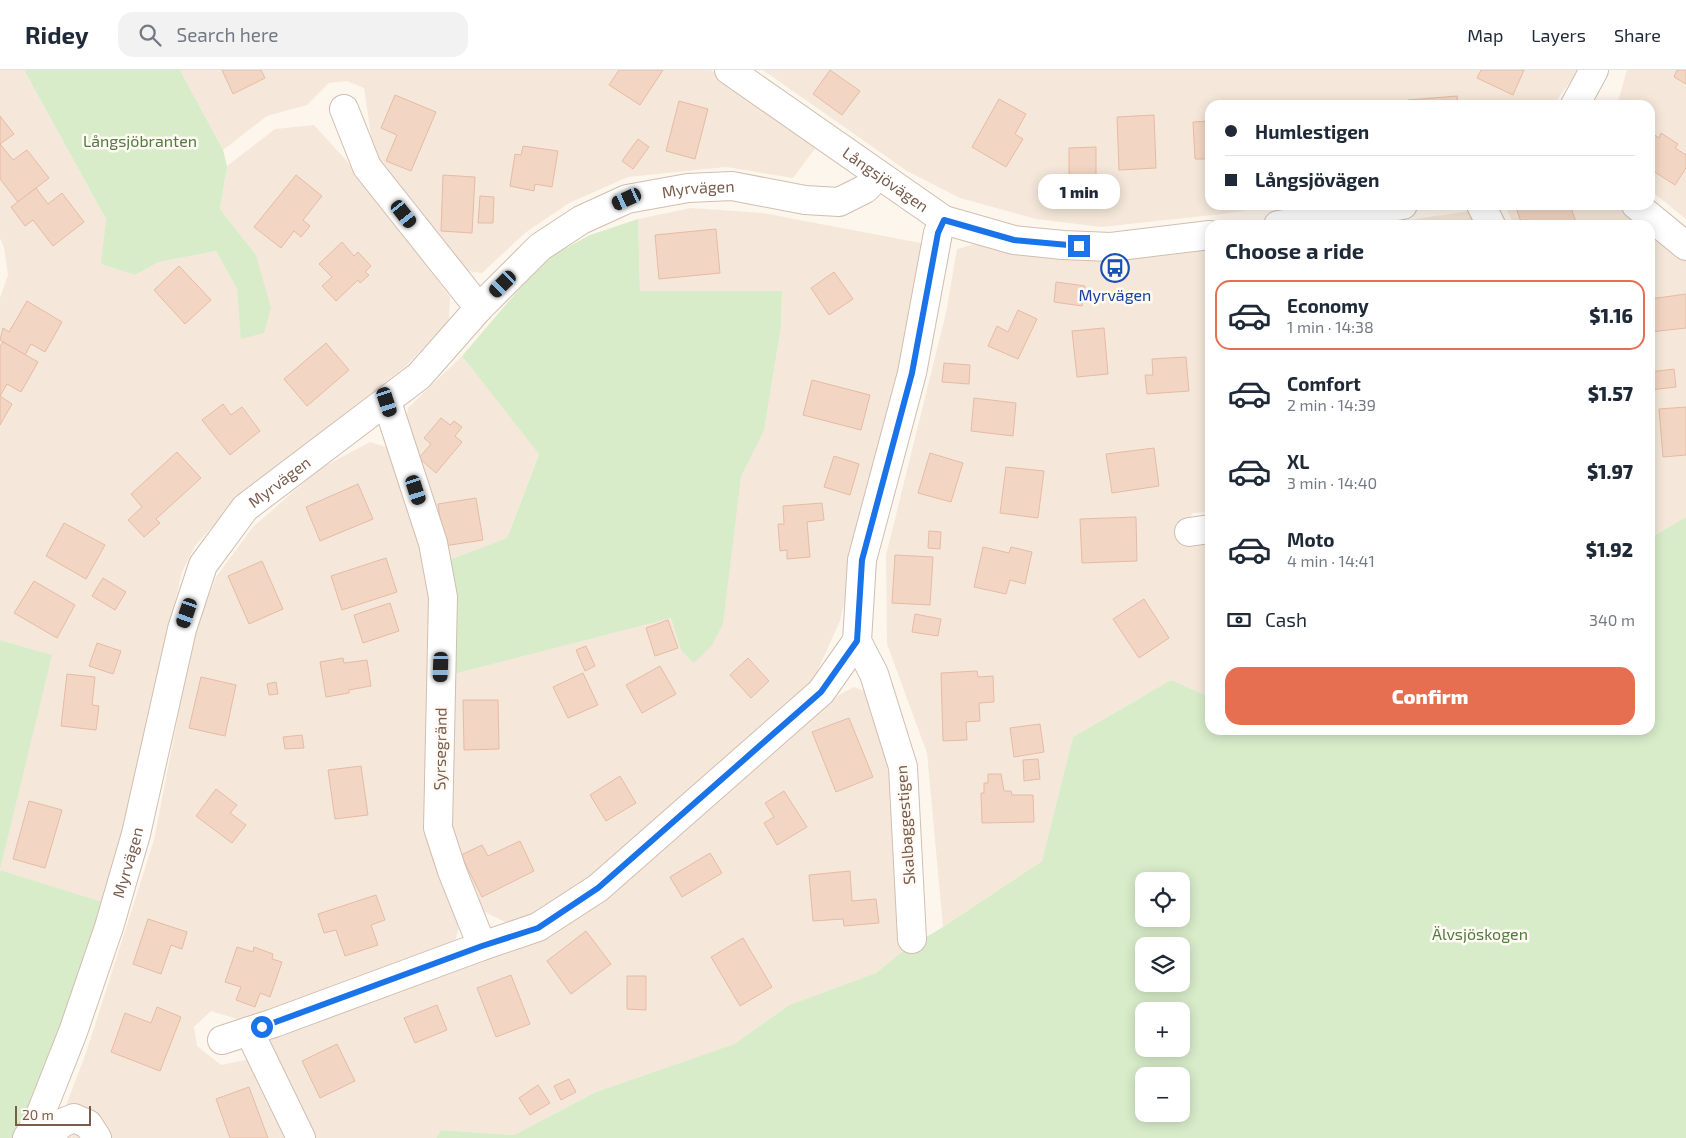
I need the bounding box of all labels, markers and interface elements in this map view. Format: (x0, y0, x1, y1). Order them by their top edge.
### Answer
search box (118, 12, 468, 57)
text: Ridey (25, 20, 88, 49)
icon: search (136, 21, 164, 49)
text: Search here (176, 23, 279, 46)
text: Map (1467, 24, 1503, 46)
text: Layers (1531, 24, 1586, 46)
text: Share (1614, 24, 1661, 46)
text: Humlestigen (1255, 120, 1369, 143)
park label: Långsjöbranten (83, 131, 197, 151)
street label: Långsjövägen (839, 142, 933, 215)
text: Långsjövägen (1255, 168, 1379, 191)
callout: 1 min (1038, 174, 1120, 208)
street label: Myrvägen (660, 176, 735, 202)
text: 1 min (1059, 182, 1099, 201)
car (610, 186, 643, 212)
car (388, 198, 419, 230)
route end (1068, 235, 1090, 257)
text: Choose a ride (1225, 237, 1364, 263)
bus stop icon: Myrvägen (1100, 253, 1130, 283)
car (487, 268, 518, 300)
place label: Myrvägen (1079, 285, 1151, 304)
icon: car (1227, 293, 1272, 338)
text: Economy (1287, 294, 1369, 317)
text: $1.16 (1589, 304, 1633, 327)
text: 1 min · 14:38 (1287, 317, 1374, 336)
icon: car (1227, 371, 1272, 416)
text: Comfort (1287, 372, 1361, 395)
text: $1.57 (1588, 382, 1633, 405)
car (375, 385, 398, 419)
text: 2 min · 14:39 (1287, 395, 1376, 414)
icon: car (1227, 449, 1272, 494)
text: XL (1287, 450, 1309, 473)
street label: Myrvägen (244, 452, 314, 511)
text: $1.97 (1587, 460, 1633, 483)
car (404, 473, 427, 507)
text: 3 min · 14:40 (1287, 473, 1377, 492)
icon: car (1227, 527, 1272, 572)
text: Moto (1287, 528, 1335, 551)
text: $1.92 (1586, 538, 1633, 561)
text: 4 min · 14:41 (1287, 551, 1375, 570)
car (175, 596, 198, 630)
icon: cash (1225, 606, 1253, 634)
text: Cash (1265, 608, 1307, 631)
text: 340 m (1589, 610, 1635, 629)
car (432, 652, 449, 682)
button: Confirm (1225, 667, 1635, 725)
street label: Syrsegränd (429, 707, 450, 791)
street label: Skalbaggestigen (891, 765, 918, 885)
street label: Myrvägen (108, 825, 146, 900)
map controls (1135, 872, 1190, 1122)
button: locate (1135, 872, 1190, 927)
park label: Älvsjöskogen (1432, 924, 1528, 944)
button: layers (1135, 937, 1190, 992)
button: + (1135, 1002, 1190, 1057)
route start (251, 1016, 273, 1038)
button: − (1135, 1067, 1190, 1122)
scale bar (15, 1103, 91, 1126)
text: 20 m (22, 1106, 54, 1123)

